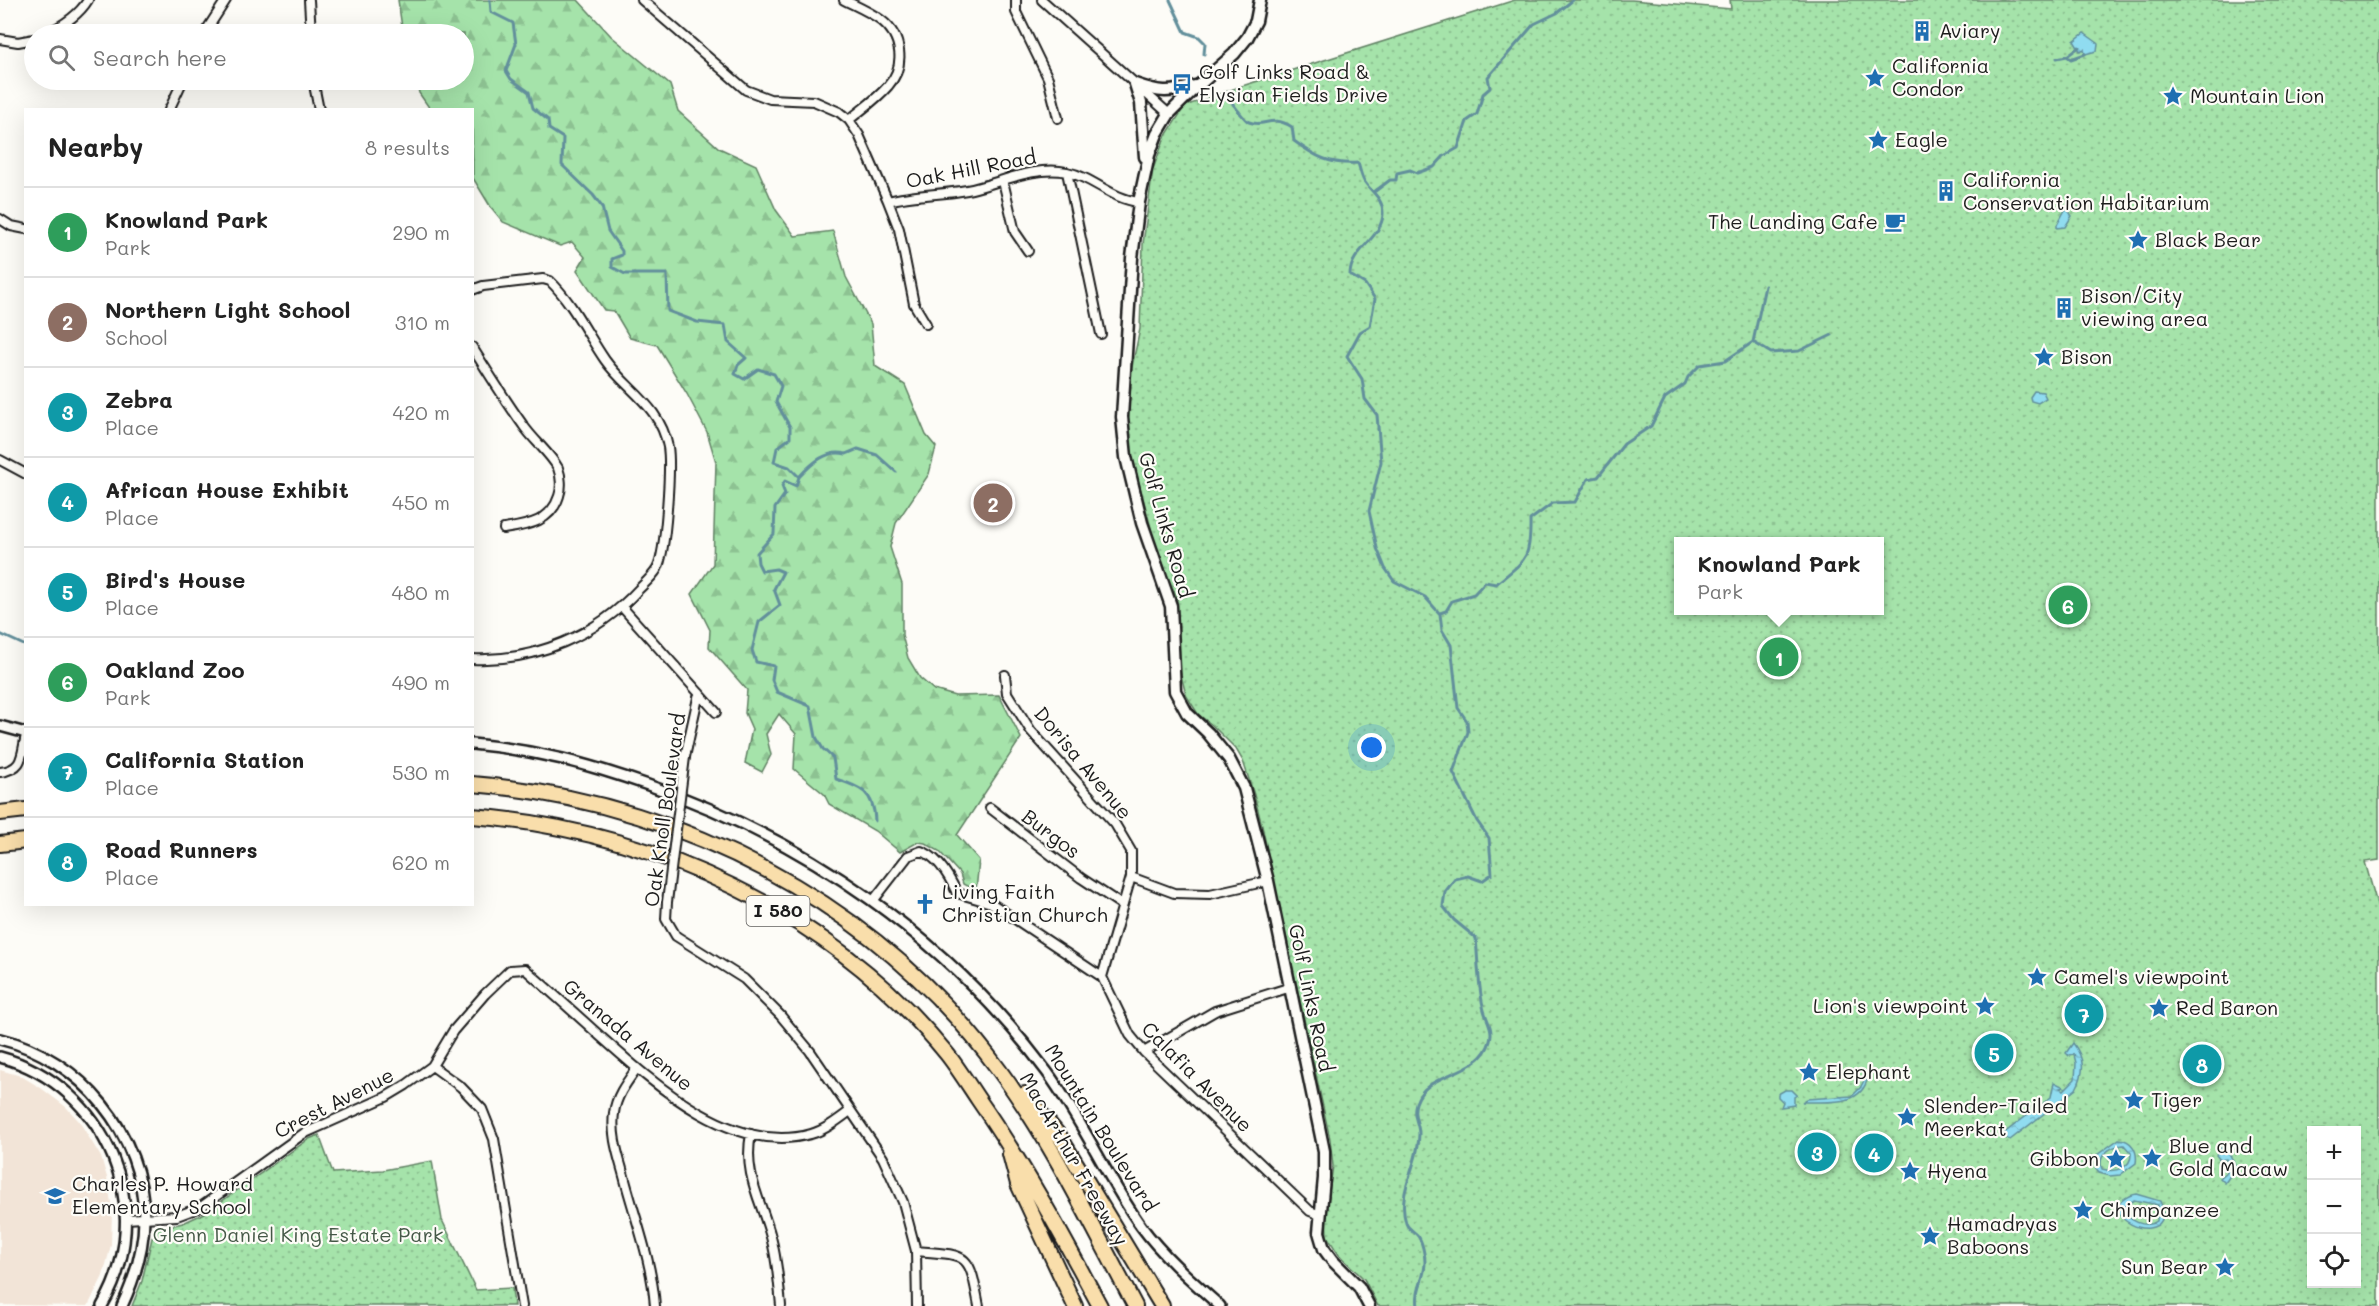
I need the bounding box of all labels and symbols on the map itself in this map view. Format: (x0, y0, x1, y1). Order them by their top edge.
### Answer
place label: Aviary (1939, 17, 2000, 43)
building icon: Aviary (1910, 19, 1934, 43)
place label: California Condor (1892, 52, 1989, 101)
place label: Golf Links Road & Elysian Fields Drive (1199, 58, 1388, 107)
place icon: California Condor (1863, 66, 1887, 90)
bus stop icon: Golf Links Road & Elysian Fields Drive (1170, 72, 1194, 96)
place label: Mountain Lion (2190, 82, 2324, 108)
place icon: Mountain Lion (2161, 84, 2185, 108)
place label: Eagle (1895, 126, 1948, 152)
place icon: Eagle (1866, 128, 1890, 152)
street label: Oak Hill Road (904, 143, 1038, 193)
place label: California Conservation Habitarium (1963, 166, 2210, 215)
building icon: California Conservation Habitarium (1934, 179, 1958, 203)
place label: The Landing Cafe (1708, 208, 1878, 234)
cafe icon: The Landing Cafe (1883, 210, 1907, 234)
place label: Black Bear (2155, 226, 2261, 252)
place icon: Black Bear (2126, 228, 2150, 252)
place label: Bison/City viewing area (2081, 282, 2208, 331)
building icon: Bison/City viewing area (2052, 296, 2076, 320)
place label: Bison (2061, 343, 2112, 369)
place icon: Bison (2032, 345, 2056, 369)
street label: Golf Links Road (1134, 449, 1200, 600)
pin: 2 (974, 480, 1012, 526)
pin: 6 (2048, 582, 2088, 628)
pin: 1 (1760, 634, 1798, 680)
street label: Dorisa Avenue (1029, 701, 1139, 824)
street label: Oak Knoll Boulevard (638, 711, 690, 908)
your location (1357, 733, 1386, 762)
street label: Burgos (1017, 803, 1086, 864)
place label: Living Faith Christian Church (942, 878, 1108, 927)
church icon: Living Faith Christian Church (913, 892, 937, 916)
road number: I 580 (746, 896, 810, 926)
street label: Golf Links Road (1284, 922, 1340, 1074)
place label: Camel's viewpoint (2054, 963, 2229, 989)
place icon: Camel's viewpoint (2025, 965, 2049, 989)
street label: Granada Avenue (558, 972, 699, 1096)
place label: Lion's viewpoint (1813, 992, 1968, 1018)
pin: 7 (2064, 992, 2104, 1036)
place icon: Lion's viewpoint (1973, 994, 1997, 1018)
place label: Red Baron (2176, 994, 2278, 1020)
place icon: Red Baron (2147, 996, 2171, 1020)
street label: Calafia Avenue (1137, 1015, 1259, 1137)
pin: 5 (1974, 1030, 2014, 1076)
street label: Mountain Boulevard (1040, 1039, 1164, 1216)
pin: 8 (2182, 1042, 2222, 1086)
place label: Elephant (1826, 1058, 1911, 1084)
place icon: Elephant (1797, 1060, 1821, 1084)
street label: Crest Avenue (269, 1061, 398, 1143)
street label: MacArthur Freeway (1015, 1067, 1135, 1250)
place label: Tiger (2151, 1086, 2202, 1112)
place icon: Tiger (2122, 1088, 2146, 1112)
place label: Slender-Tailed Meerkat (1924, 1092, 2067, 1141)
place icon: Slender-Tailed Meerkat (1895, 1105, 1919, 1129)
pin: 3 (1798, 1130, 1836, 1174)
pin: 4 (1854, 1130, 1894, 1176)
place label: Blue and Gold Macaw (2169, 1132, 2288, 1181)
place label: Gibbon (2030, 1145, 2099, 1171)
place icon: Blue and Gold Macaw (2140, 1146, 2164, 1170)
place icon: Gibbon (2104, 1147, 2128, 1171)
place label: Hyena (1927, 1157, 1988, 1183)
place icon: Hyena (1898, 1159, 1922, 1183)
place label: Charles P. Howard Elementary School (72, 1170, 253, 1219)
school or university icon: Charles P. Howard Elementary School (43, 1184, 67, 1208)
place label: Chimpanzee (2100, 1196, 2219, 1222)
place icon: Chimpanzee (2071, 1198, 2095, 1222)
place label: Hamadryas Baboons (1947, 1210, 2057, 1259)
park label: Glenn Daniel King Estate Park (153, 1221, 443, 1247)
place icon: Hamadryas Baboons (1918, 1224, 1942, 1248)
place label: Sun Bear (2121, 1253, 2208, 1279)
place icon: Sun Bear (2213, 1255, 2237, 1279)

